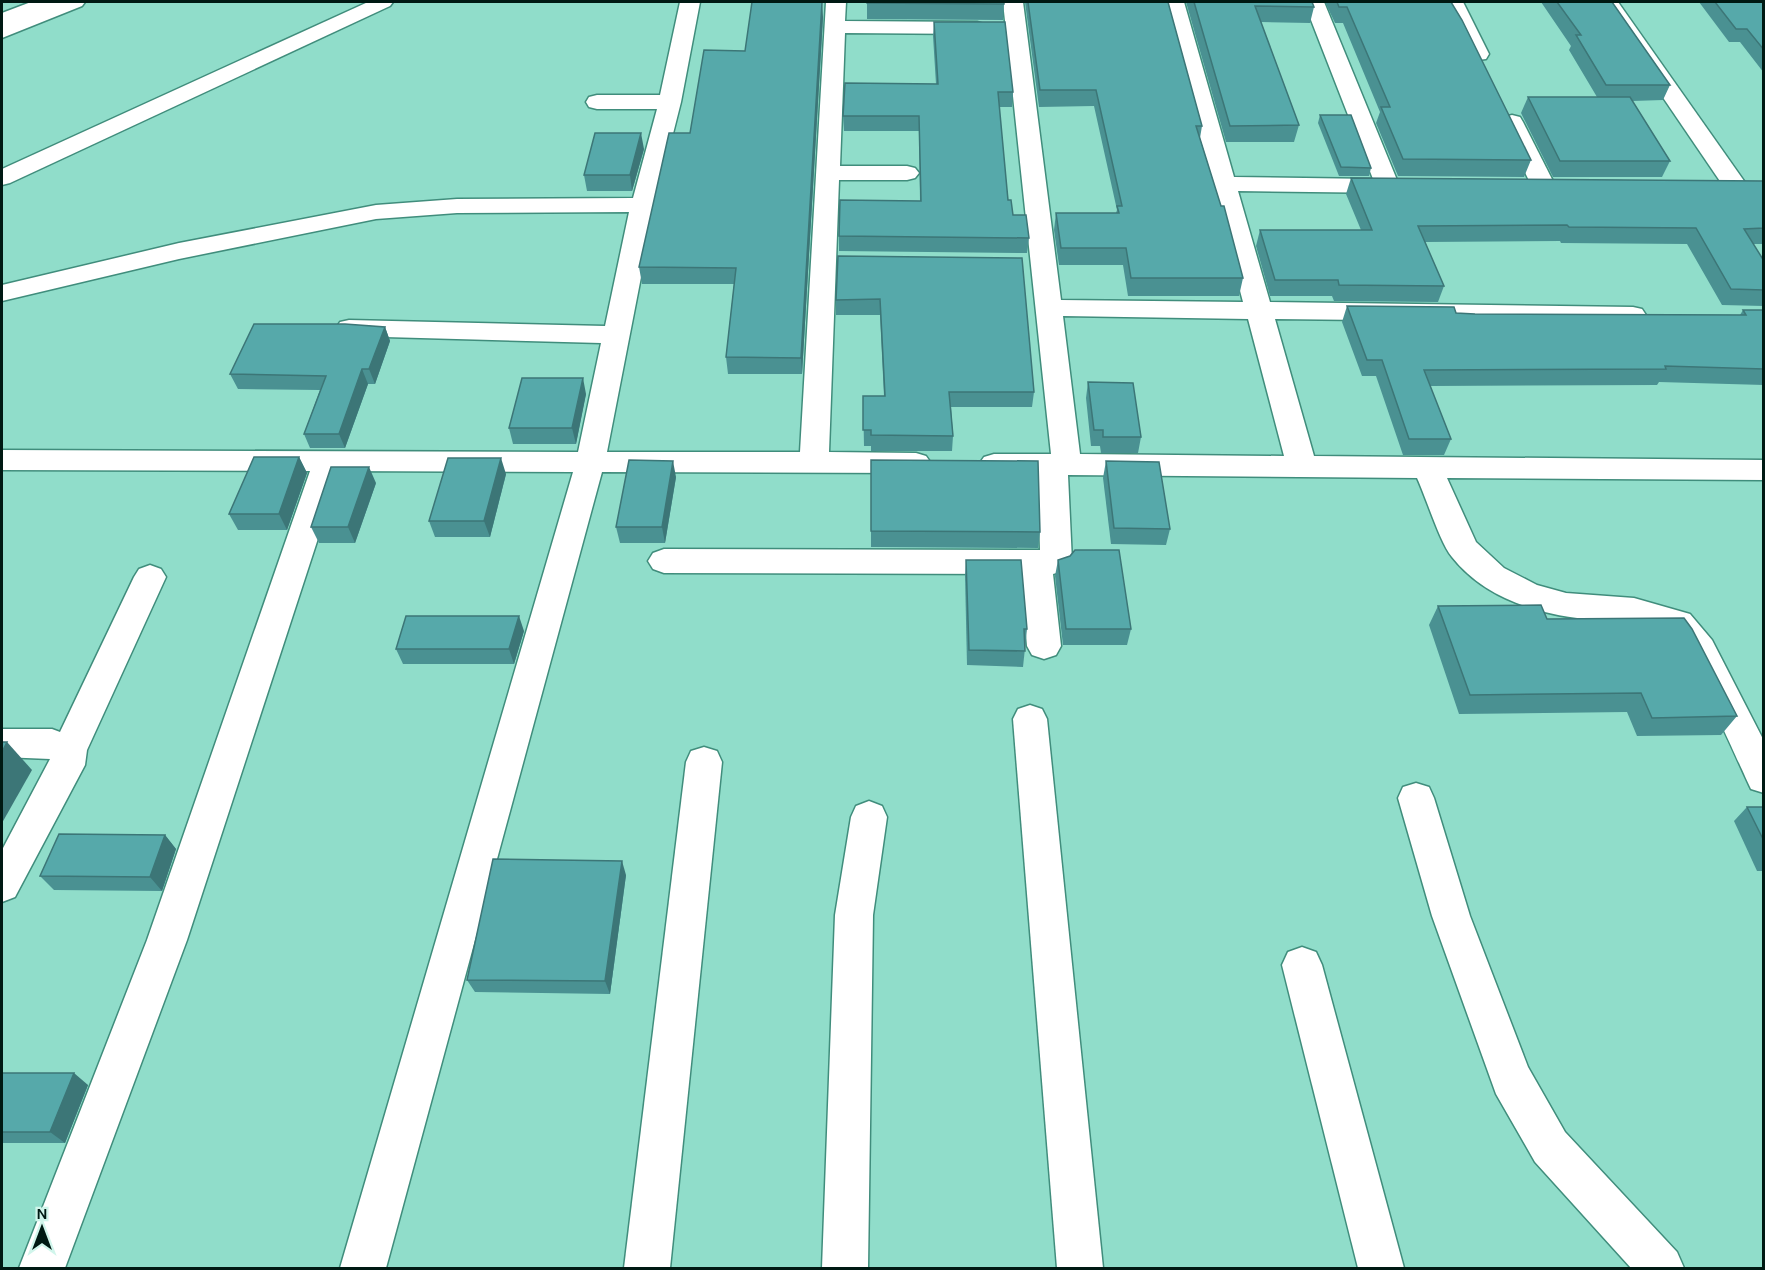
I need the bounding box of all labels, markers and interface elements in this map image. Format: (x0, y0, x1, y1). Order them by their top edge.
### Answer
north arrow (12, 1198, 72, 1258)
text: N (36, 1204, 48, 1223)

